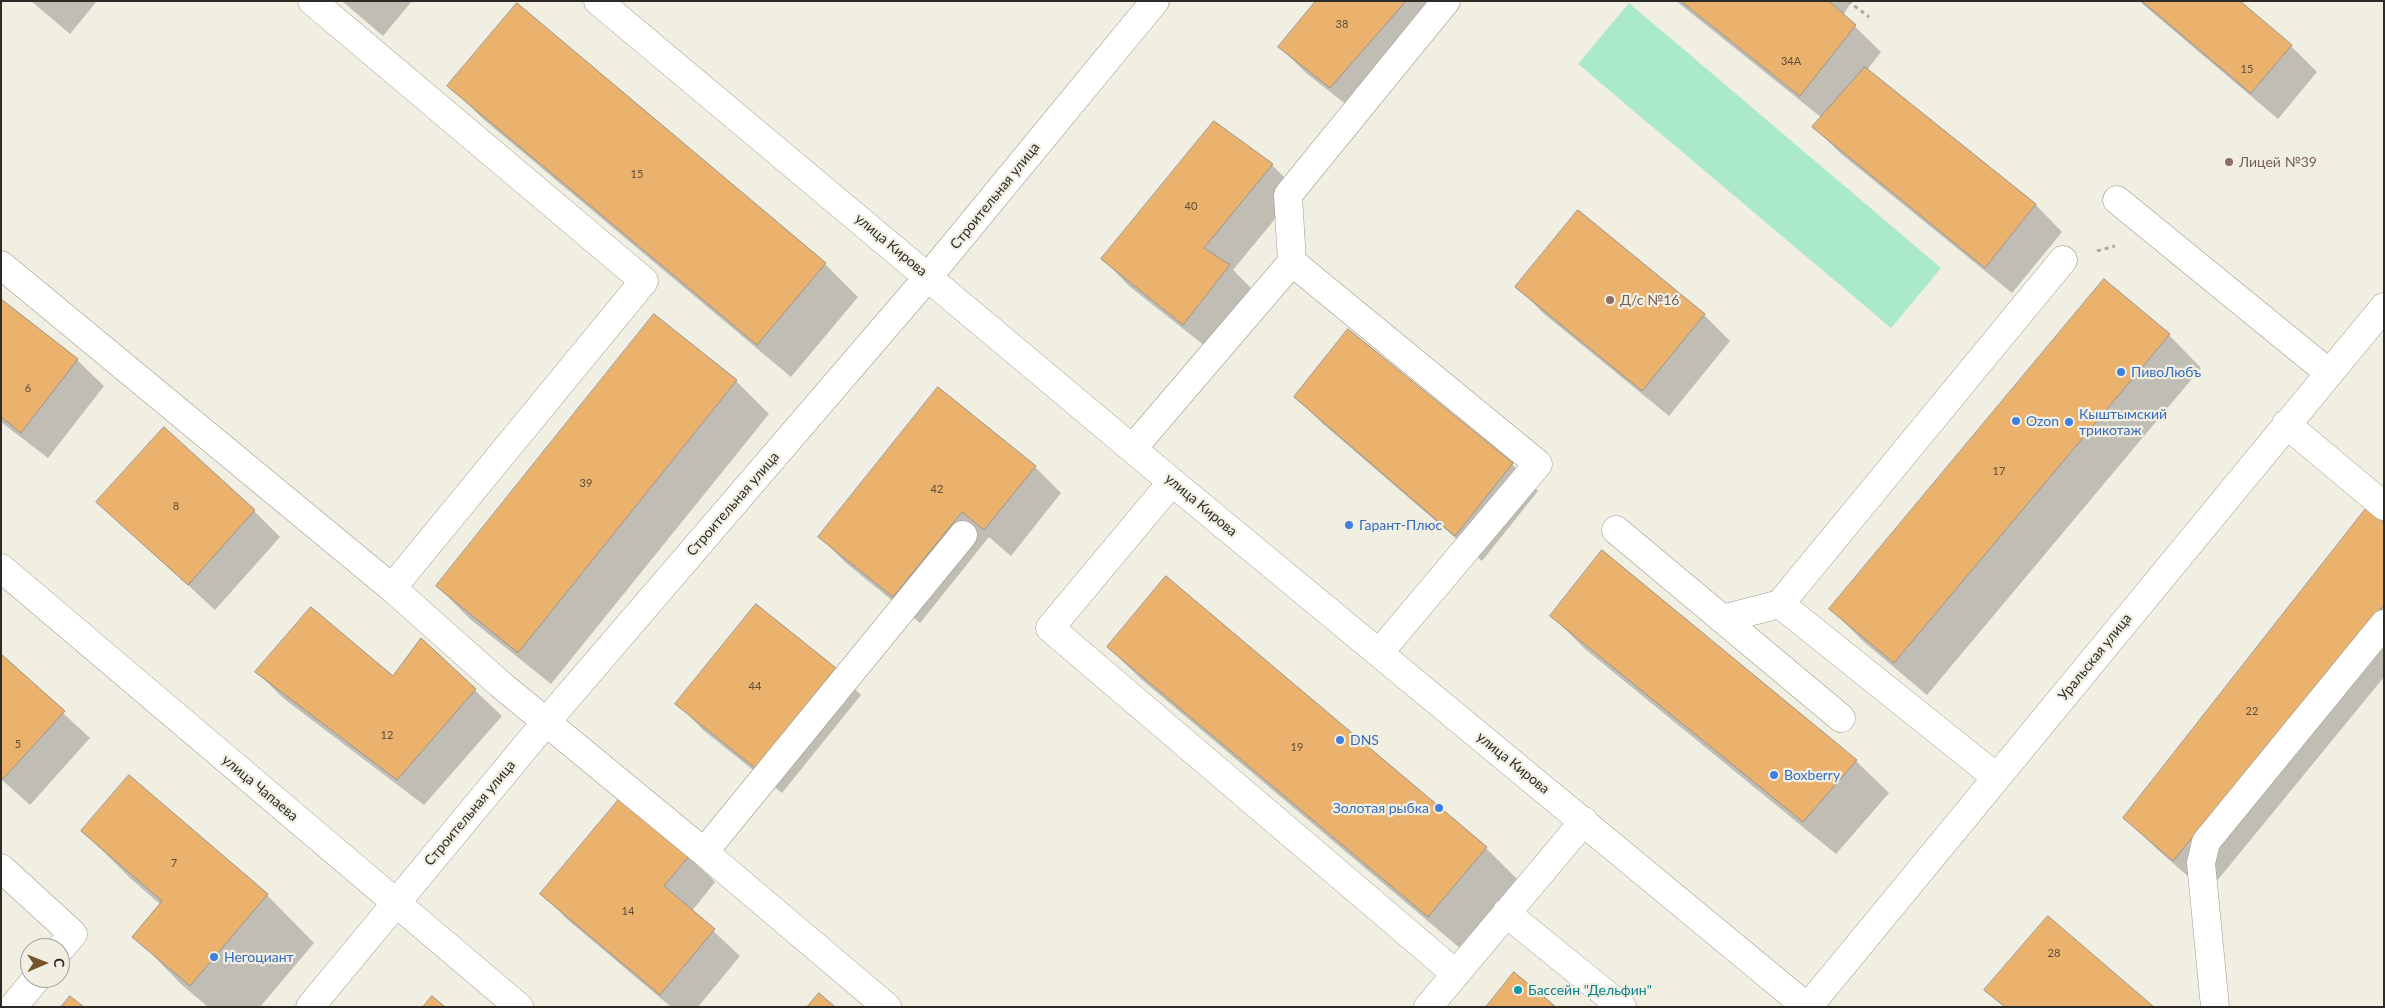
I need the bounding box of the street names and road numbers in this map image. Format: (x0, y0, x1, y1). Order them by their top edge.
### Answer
street label: Строительная улица (947, 139, 1043, 253)
street label: улица Кирова (852, 210, 930, 280)
street label: Строительная улица (683, 448, 783, 560)
street label: улица Кирова (1162, 470, 1240, 540)
street label: Уральская улица (2055, 610, 2135, 704)
street label: улица Кирова (1473, 729, 1553, 797)
street label: улица Чапаева (219, 751, 301, 825)
street label: Строительная улица (421, 757, 519, 869)

